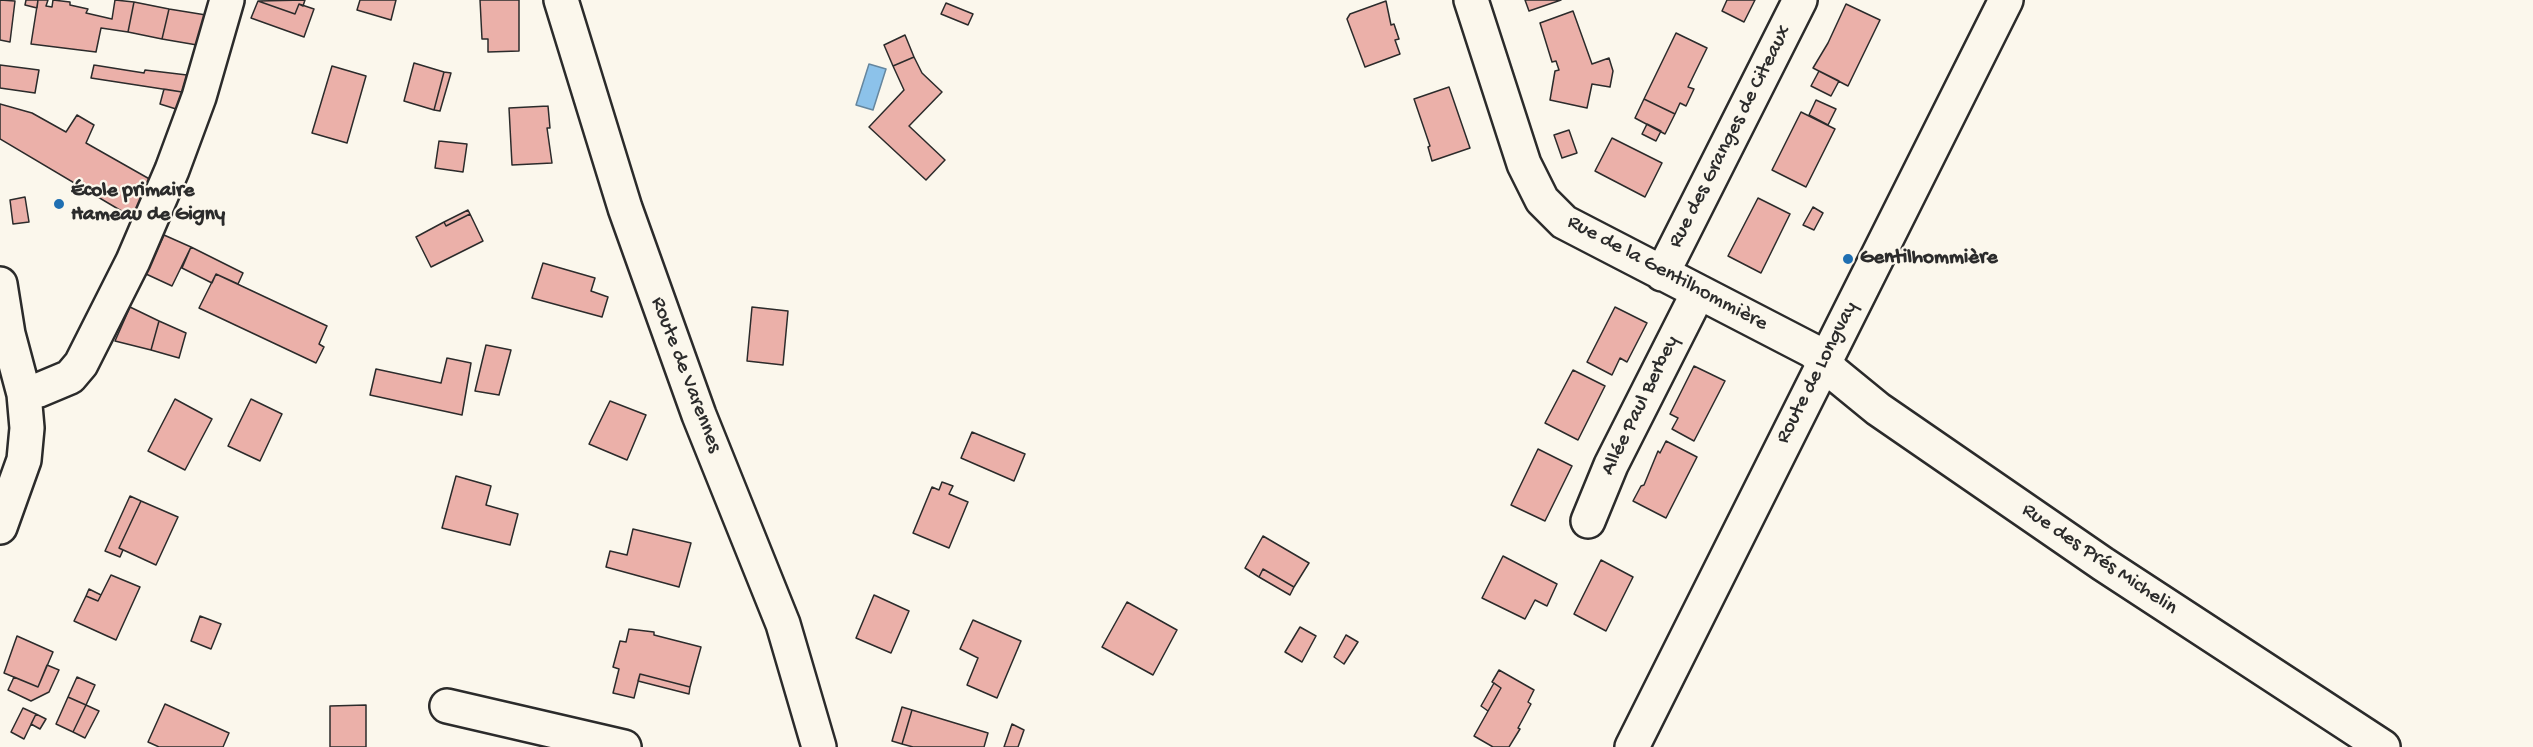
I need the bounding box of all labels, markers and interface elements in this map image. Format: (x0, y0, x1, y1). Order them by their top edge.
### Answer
street label: Rue des Granges de Citeaux (1664, 22, 1798, 252)
place label: École primaire Hameau de Gigny (71, 179, 225, 229)
marker: École primaire Hameau de Gigny (52, 197, 66, 211)
street label: Rue de la Gentilhommière (1562, 210, 1772, 338)
place label: Gentilhommière (1860, 246, 1997, 272)
marker: Gentilhommière (1841, 252, 1855, 266)
street label: Route de Varennes (644, 294, 726, 456)
street label: Route de Longvay (1771, 298, 1865, 448)
street label: Allée Paul Berbey (1596, 332, 1686, 480)
street label: Rue des Prés Michelin (2016, 498, 2182, 622)

